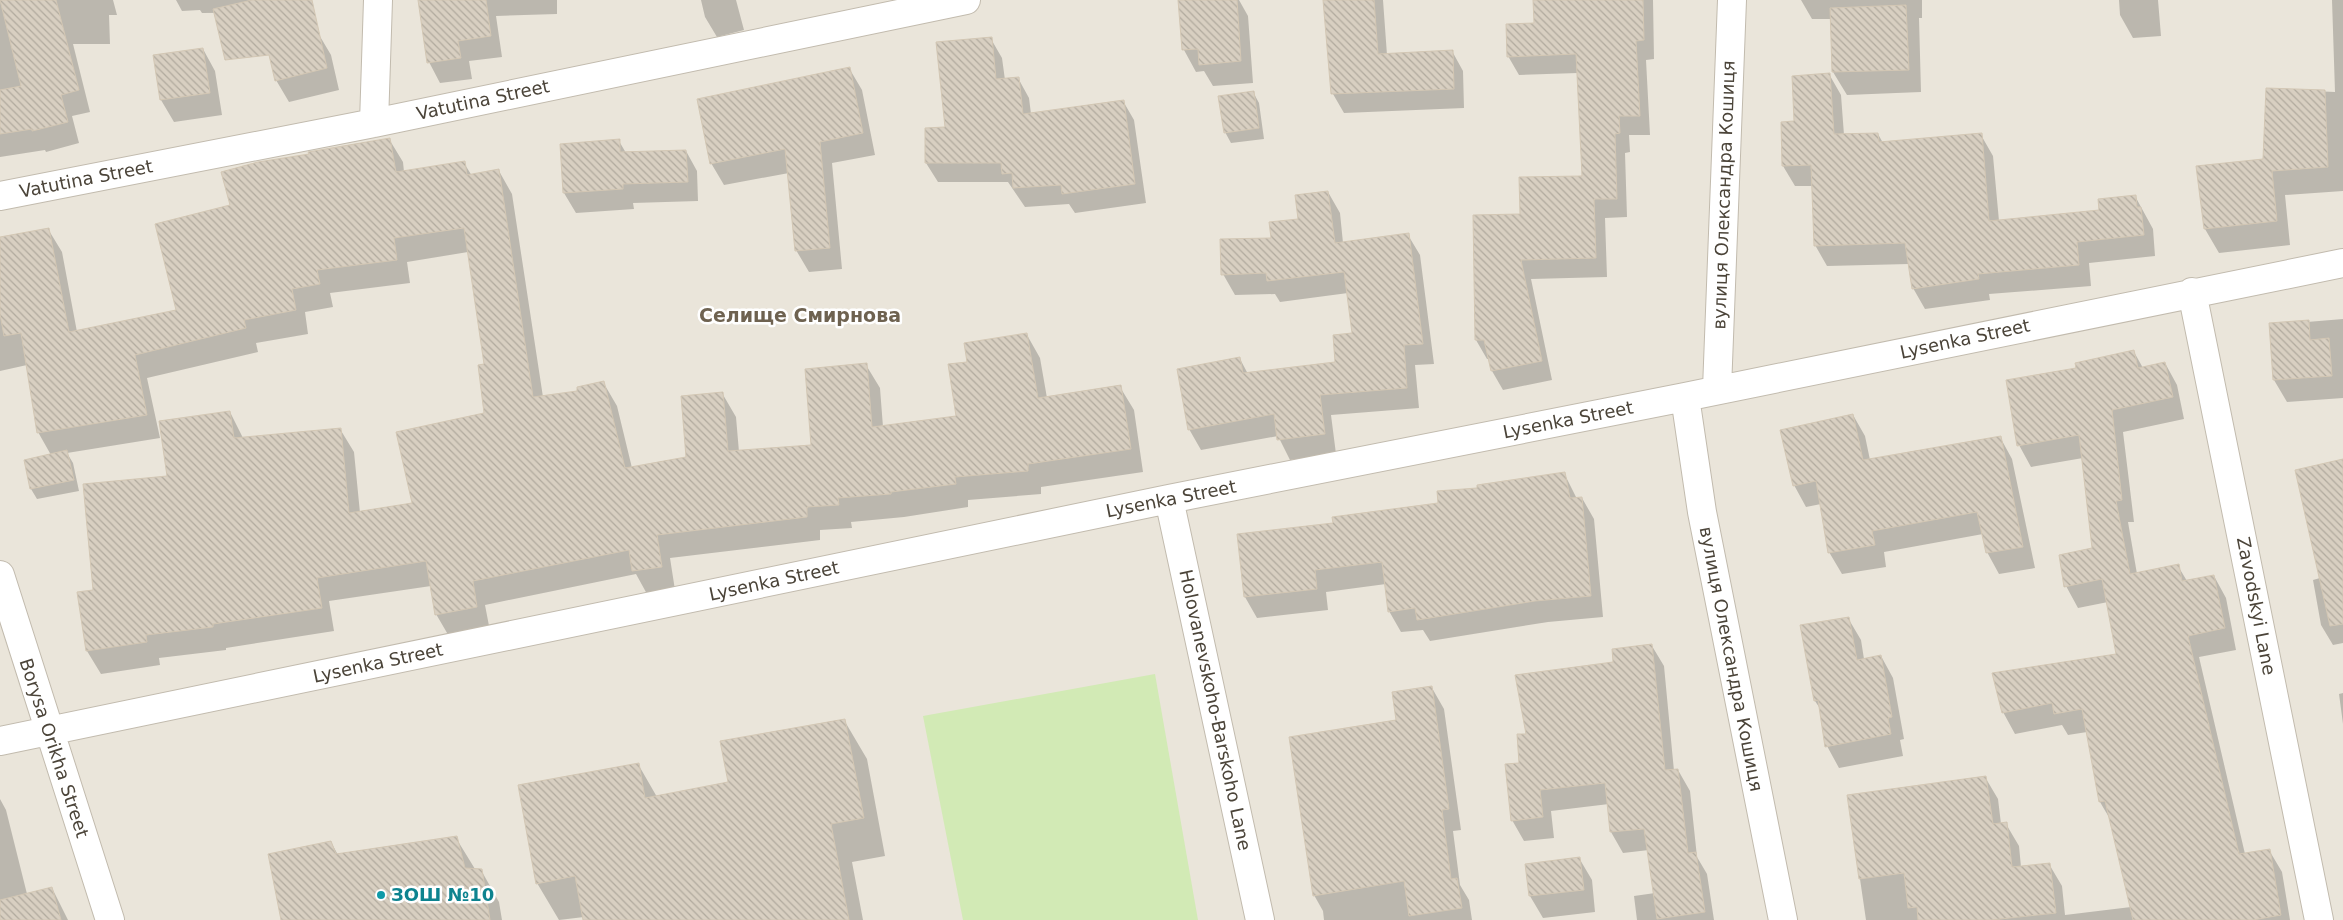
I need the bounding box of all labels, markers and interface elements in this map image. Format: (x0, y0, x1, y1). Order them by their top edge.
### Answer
street label: вулиця Олександра Кошиця (1708, 60, 1739, 330)
street label: Vatutina Street (415, 75, 551, 124)
street label: Vatutina Street (17, 155, 154, 202)
district label: Селище Смирнова (699, 304, 901, 326)
street label: Lysenka Street (1898, 314, 2032, 363)
street label: Lysenka Street (1501, 397, 1635, 442)
street label: Lysenka Street (1104, 476, 1238, 521)
street label: вулиця Олександра Кошиця (1695, 525, 1767, 793)
street label: Zavodskyi Lane (2233, 535, 2280, 677)
street label: Lysenka Street (707, 556, 841, 605)
street label: Holovanevskoho-Barskoho Lane (1175, 567, 1256, 852)
street label: Lysenka Street (311, 638, 445, 687)
street label: Borysa Orikha Street (16, 655, 93, 840)
place label: ЗОШ №10 (391, 884, 494, 905)
marker: ЗОШ №10 (375, 889, 387, 901)

